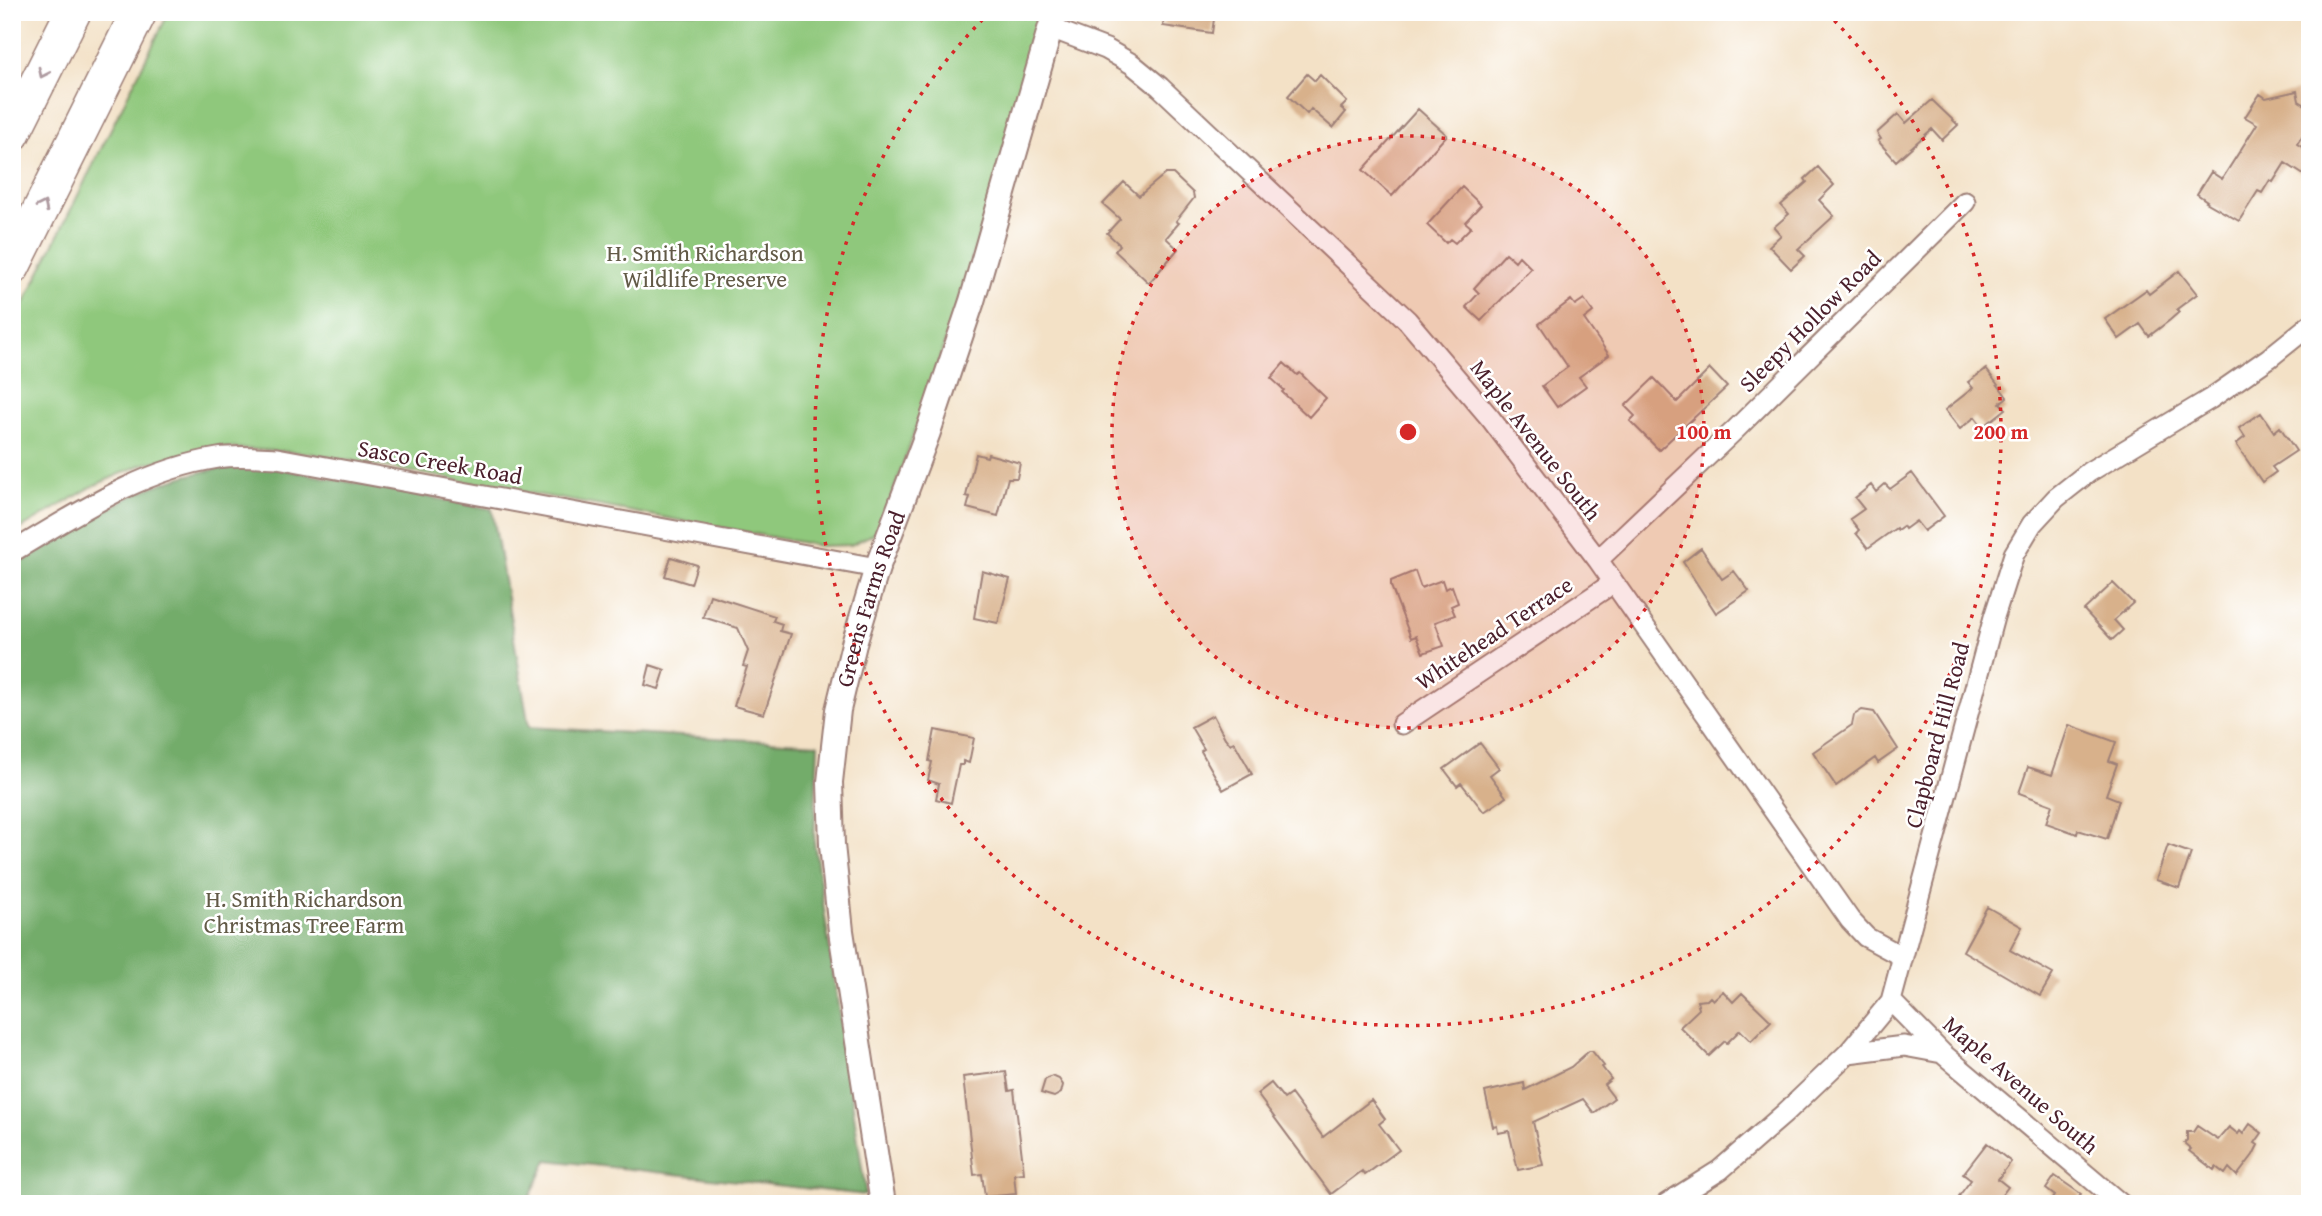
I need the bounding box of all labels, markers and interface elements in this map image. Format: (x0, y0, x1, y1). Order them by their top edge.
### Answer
one-way arrow (37, 66, 51, 78)
one-way arrow (34, 201, 48, 213)
park label: H. Smith Richardson Wildlife Preserve (606, 236, 804, 295)
street label: Sleepy Hollow Road (1731, 242, 1889, 399)
street label: Maple Avenue South (1463, 352, 1610, 527)
text: 100 m (1676, 416, 1732, 447)
text: 200 m (1973, 416, 2029, 447)
centre of rings (1396, 420, 1420, 444)
street label: Sasco Creek Road (355, 431, 526, 492)
street label: Greens Farms Road (827, 505, 913, 690)
street label: Whitehead Terrace (1409, 568, 1579, 697)
street label: Clapboard Hill Road (1896, 638, 1977, 831)
park label: H. Smith Richardson Christmas Tree Farm (204, 882, 405, 941)
street label: Maple Avenue South (1936, 1008, 2106, 1162)

